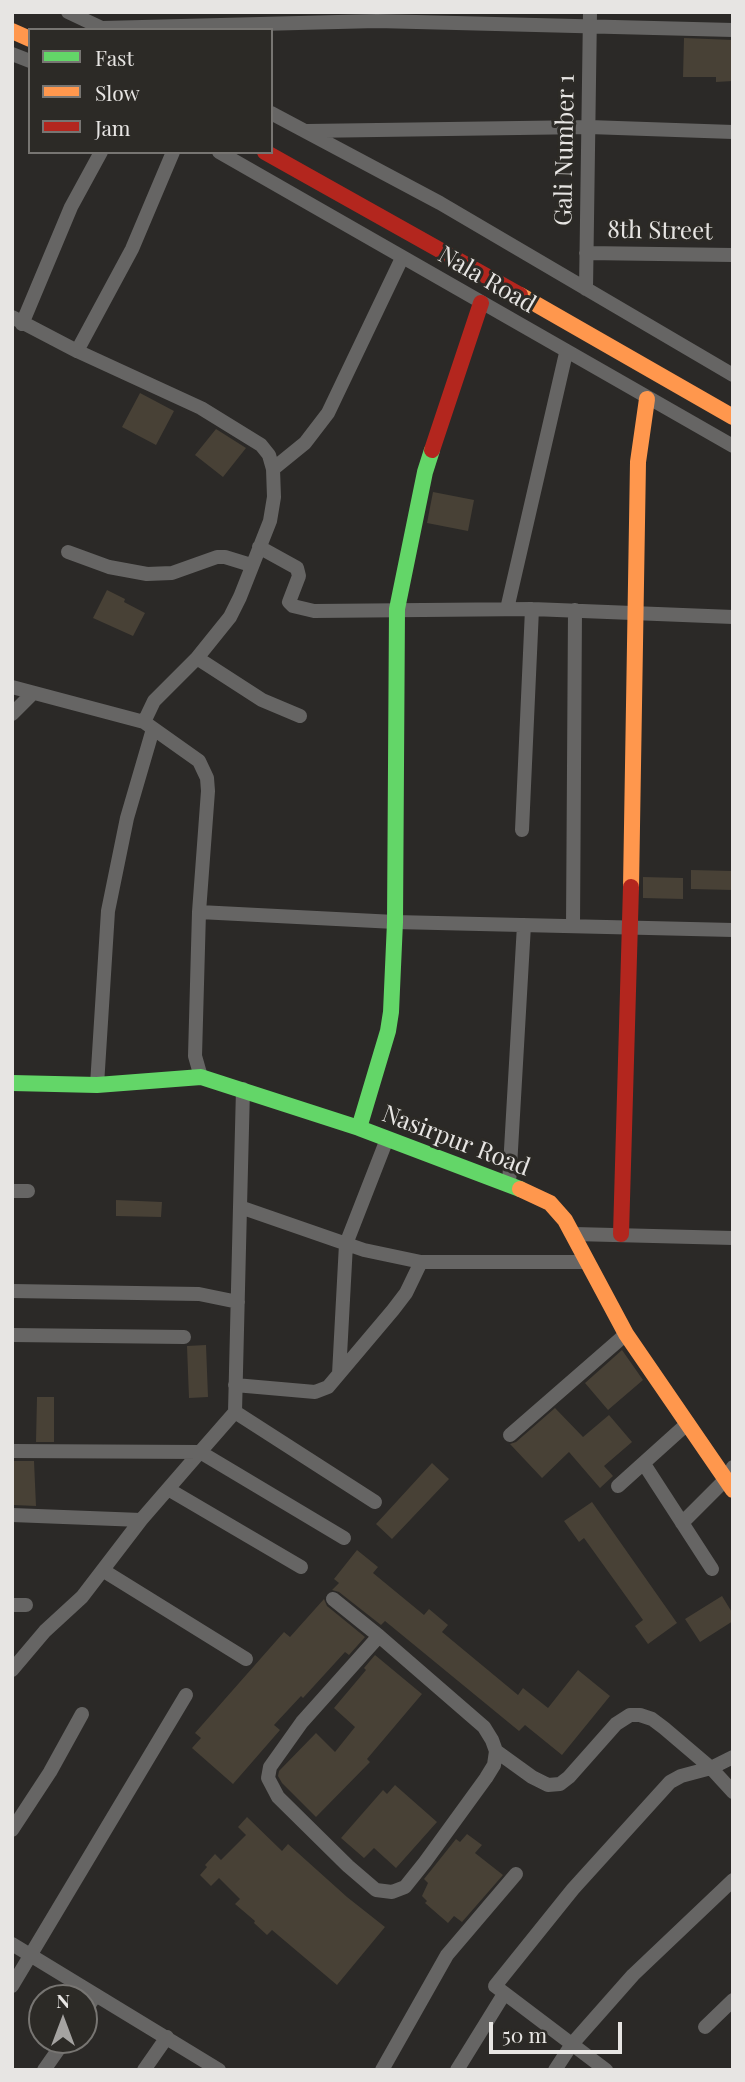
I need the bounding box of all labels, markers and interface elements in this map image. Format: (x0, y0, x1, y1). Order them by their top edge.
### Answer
legend (28, 28, 273, 154)
text: Fast (95, 43, 134, 71)
street label: Gali Number 1 (549, 74, 581, 226)
text: Slow (95, 78, 140, 106)
text: Jam (95, 113, 131, 141)
street label: 8th Street (607, 216, 713, 246)
street label: Nala Road (433, 241, 541, 319)
street label: Nasirpur Road (378, 1100, 534, 1182)
north arrow (28, 1984, 98, 2054)
text: N (56, 1987, 70, 2013)
scale bar (493, 2008, 626, 2052)
text: 50 m (502, 2020, 547, 2048)

